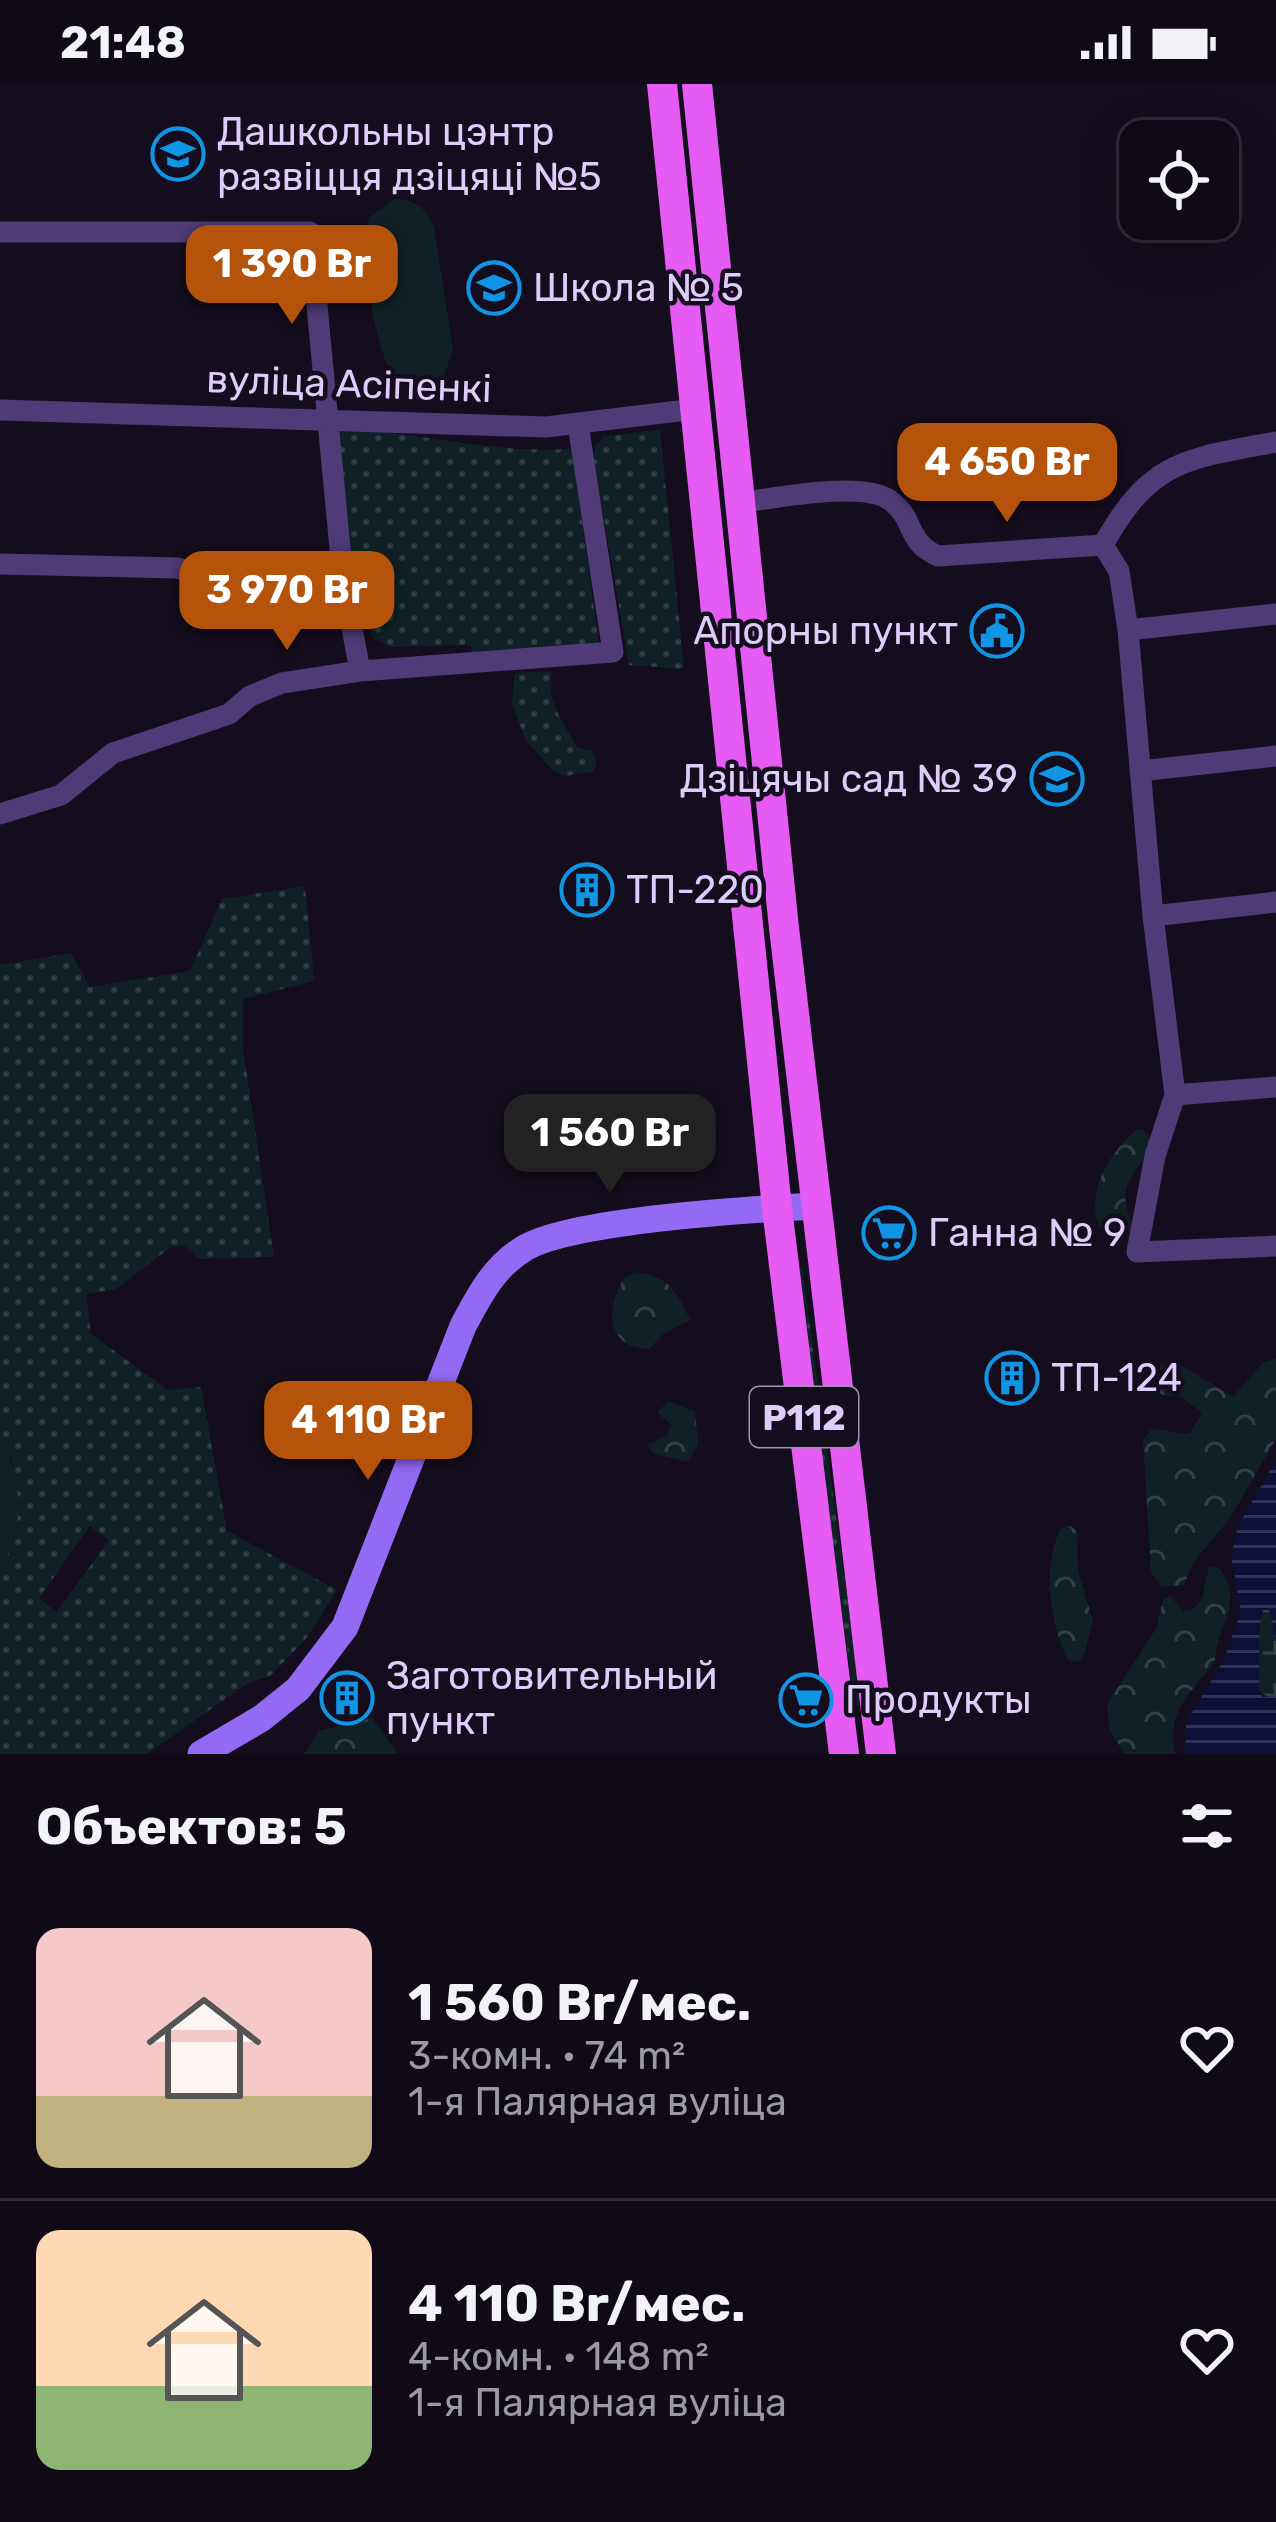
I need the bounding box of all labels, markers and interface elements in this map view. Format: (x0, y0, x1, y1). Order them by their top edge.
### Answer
text: 21:48 (60, 16, 186, 69)
place label: Дашкольны цэнтр развіцця дзіцяці №5 (217, 109, 602, 200)
map controls (1119, 120, 1239, 240)
button: locate (1119, 120, 1239, 240)
school or university icon: Дашкольны цэнтр развіцця дзіцяці №5 (150, 126, 206, 182)
pin: 1 390 Br (168, 225, 416, 327)
text: 1 390 Br (213, 241, 371, 287)
school or university icon: Школа № 5 (466, 260, 522, 316)
place label: Школа № 5 (533, 265, 744, 311)
street label: вуліца Асіпенкі (206, 356, 492, 412)
pin: 4 650 Br (883, 423, 1131, 525)
text: 4 650 Br (924, 439, 1090, 485)
pin: 3 970 Br (163, 551, 411, 653)
text: 3 970 Br (206, 567, 368, 613)
public building icon: Апорны пункт (969, 603, 1025, 659)
place label: Апорны пункт (693, 608, 958, 654)
school or university icon: Дзіцячы сад № 39 (1029, 751, 1085, 807)
place label: Дзіцячы сад № 39 (680, 756, 1018, 802)
building icon: ТП-220 (559, 862, 615, 918)
place label: ТП-220 (626, 867, 764, 913)
pin: 1 560 Br (486, 1094, 734, 1196)
text: 1 560 Br (531, 1110, 689, 1156)
supermarket icon: Ганна № 9 (861, 1205, 917, 1261)
place label: Ганна № 9 (928, 1210, 1126, 1256)
building icon: ТП-124 (984, 1350, 1040, 1406)
place label: ТП-124 (1051, 1355, 1182, 1401)
pin: 4 110 Br (244, 1381, 492, 1483)
road number: Р112 (750, 1387, 858, 1447)
text: 4 110 Br (291, 1397, 445, 1443)
place label: Заготовительный пункт (386, 1653, 717, 1744)
building icon: Заготовительный пункт (319, 1670, 375, 1726)
supermarket icon: Продукты (778, 1672, 834, 1728)
place label: Продукты (845, 1677, 1032, 1723)
icon: filters (1174, 1793, 1240, 1859)
text: Объектов: 5 (36, 1796, 347, 1857)
text: 1 560 Br/мес. (408, 1972, 751, 2033)
icon: home (132, 1976, 276, 2120)
icon: heart (1174, 2015, 1240, 2081)
text: 3-комн. · 74 m² (408, 2033, 685, 2079)
text: 1-я Палярная вуліца (408, 2079, 787, 2125)
text: 4 110 Br/мес. (408, 2273, 745, 2334)
icon: home (132, 2278, 276, 2422)
icon: heart (1174, 2317, 1240, 2383)
text: 4-комн. · 148 m² (408, 2334, 709, 2380)
text: 1-я Палярная вуліца (408, 2380, 787, 2426)

